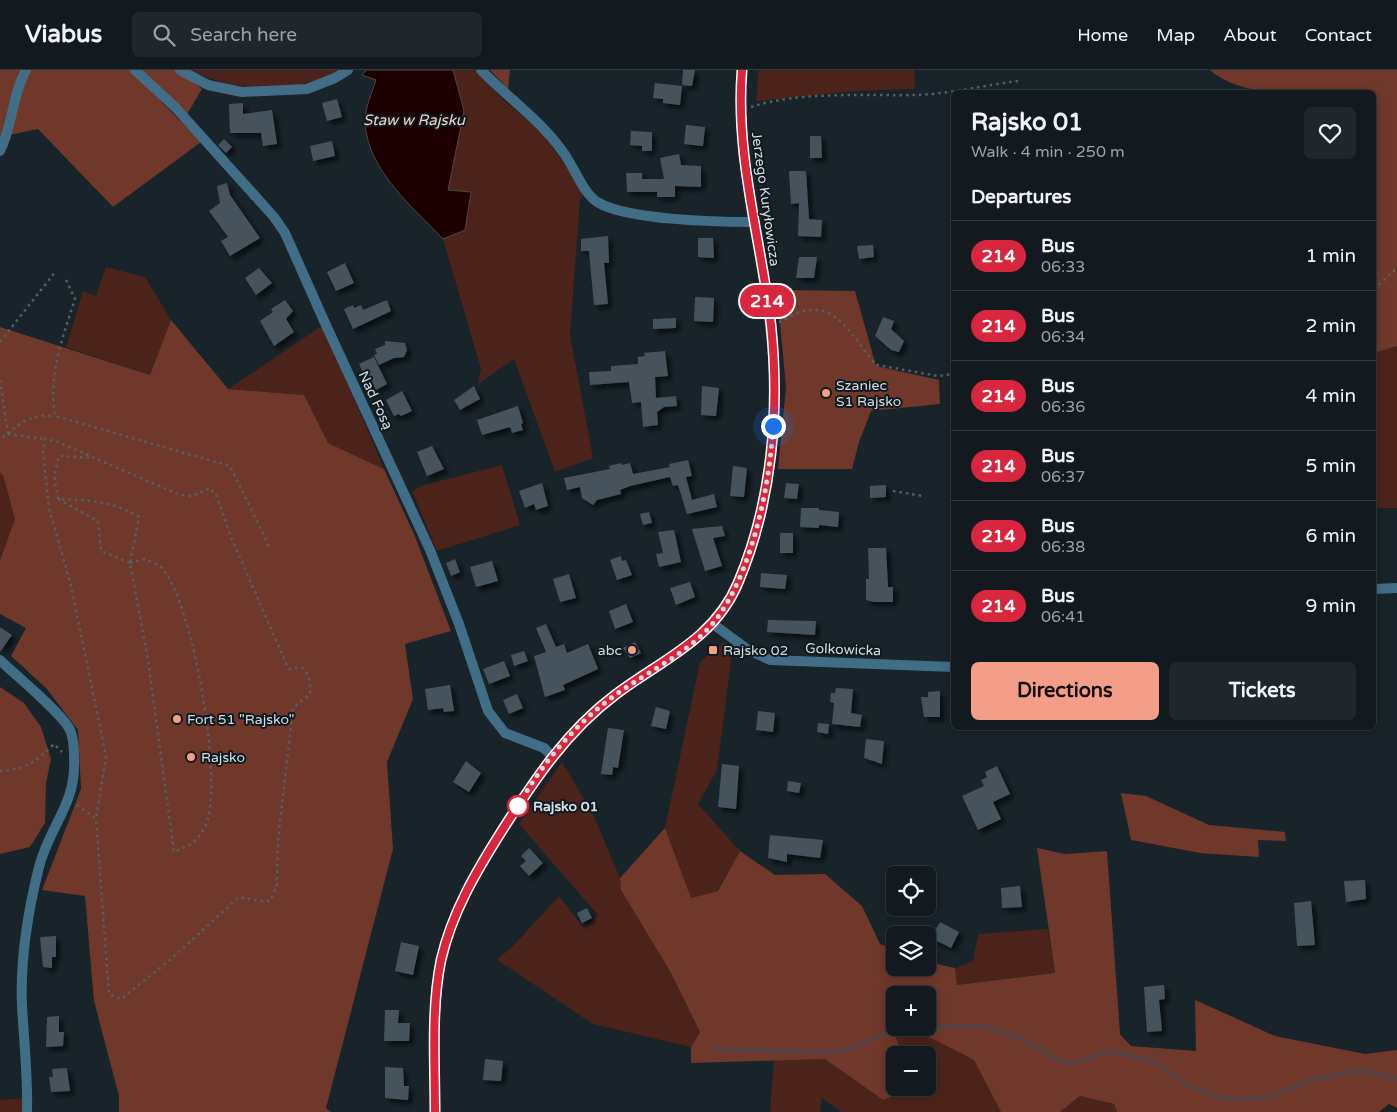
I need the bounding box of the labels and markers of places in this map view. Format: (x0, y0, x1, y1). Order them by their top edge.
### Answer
place label: Szaniec S1 Rajsko (836, 377, 901, 410)
marker: Szaniec S1 Rajsko (820, 387, 832, 399)
place label: abc (598, 642, 622, 659)
place label: Rajsko 02 (723, 642, 788, 659)
marker: abc (626, 644, 638, 656)
marker: Rajsko 02 (707, 644, 719, 656)
place label: Fort 51 "Rajsko" (187, 711, 295, 728)
marker: Fort 51 "Rajsko" (171, 713, 183, 725)
place label: Rajsko (201, 749, 245, 766)
marker: Rajsko (185, 751, 197, 763)
marker: Rajsko 01 (507, 795, 529, 817)
place label: Rajsko 01 (533, 798, 598, 815)

